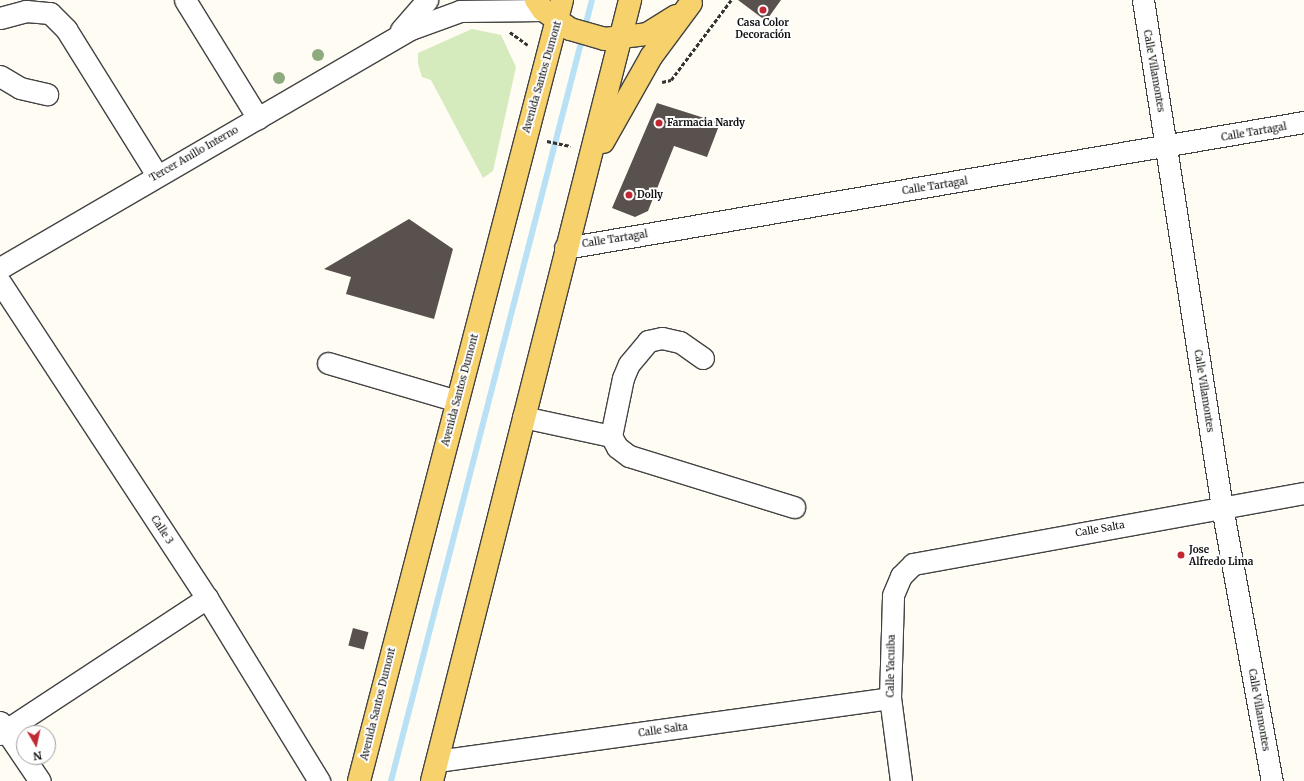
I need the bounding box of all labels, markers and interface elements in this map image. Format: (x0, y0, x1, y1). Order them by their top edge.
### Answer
marker: Casa Color Decoración (758, 5, 768, 15)
place label: Casa Color Decoración (735, 16, 791, 40)
street label: Avenida Santos Dumont (520, 20, 564, 134)
street label: Calle Villamontes (1141, 29, 1167, 113)
place label: Farmacia Nardy (667, 117, 745, 129)
marker: Farmacia Nardy (654, 118, 664, 128)
street label: Calle Tartagal (1220, 120, 1288, 144)
street label: Tercer Anillo Interno (148, 124, 240, 184)
street label: Calle Tartagal (901, 175, 969, 197)
place label: Dolly (637, 189, 663, 201)
marker: Dolly (624, 190, 634, 200)
street label: Calle Tartagal (581, 228, 649, 250)
street label: Avenida Santos Dumont (439, 333, 481, 447)
street label: Calle Villamontes (1192, 349, 1216, 433)
street label: Calle 3 (148, 514, 176, 546)
street label: Calle Salta (1075, 519, 1125, 539)
place label: Jose Alfredo Lima (1189, 543, 1253, 566)
marker: Jose Alfredo Lima (1176, 550, 1186, 560)
street label: Calle Yacuiba (884, 634, 898, 698)
street label: Avenida Santos Dumont (358, 646, 398, 762)
street label: Calle Villamontes (1246, 668, 1272, 752)
street label: Calle Salta (638, 721, 688, 739)
north arrow (16, 725, 56, 765)
text: N (32, 748, 43, 763)

